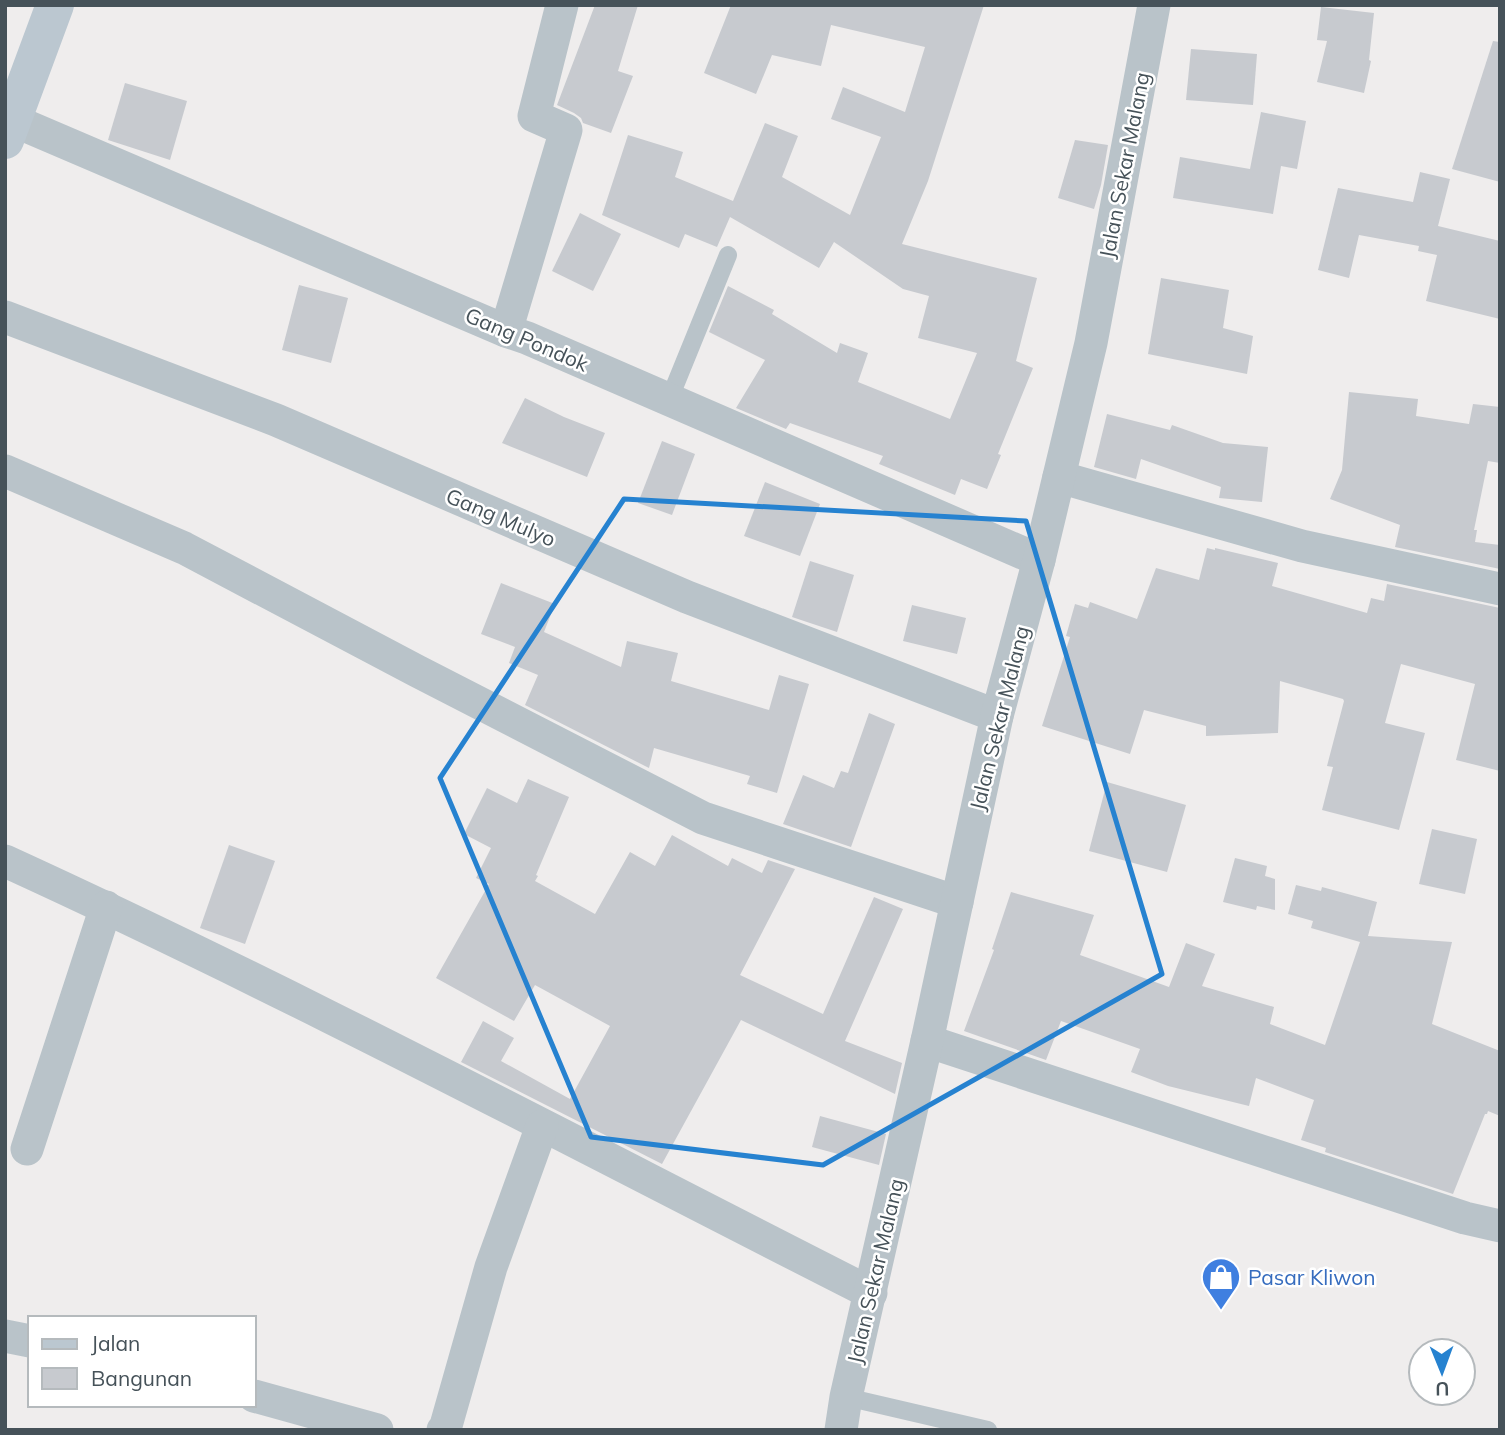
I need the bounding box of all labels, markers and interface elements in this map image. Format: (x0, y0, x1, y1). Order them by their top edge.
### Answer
street label: Jalan Sekar Malang (1093, 70, 1155, 260)
street label: Gang Pondok (461, 301, 593, 377)
street label: Gang Mulyo (442, 482, 560, 552)
street label: Jalan Sekar Malang (964, 623, 1034, 813)
street label: Jalan Sekar Malang (841, 1176, 909, 1366)
shop icon: Pasar Kliwon (1200, 1256, 1242, 1311)
place label: Pasar Kliwon (1248, 1264, 1376, 1290)
legend (28, 1316, 256, 1407)
text: Jalan (91, 1330, 140, 1356)
north arrow (1407, 1337, 1477, 1407)
text: Bangunan (91, 1365, 192, 1391)
text: U (1435, 1377, 1450, 1401)

